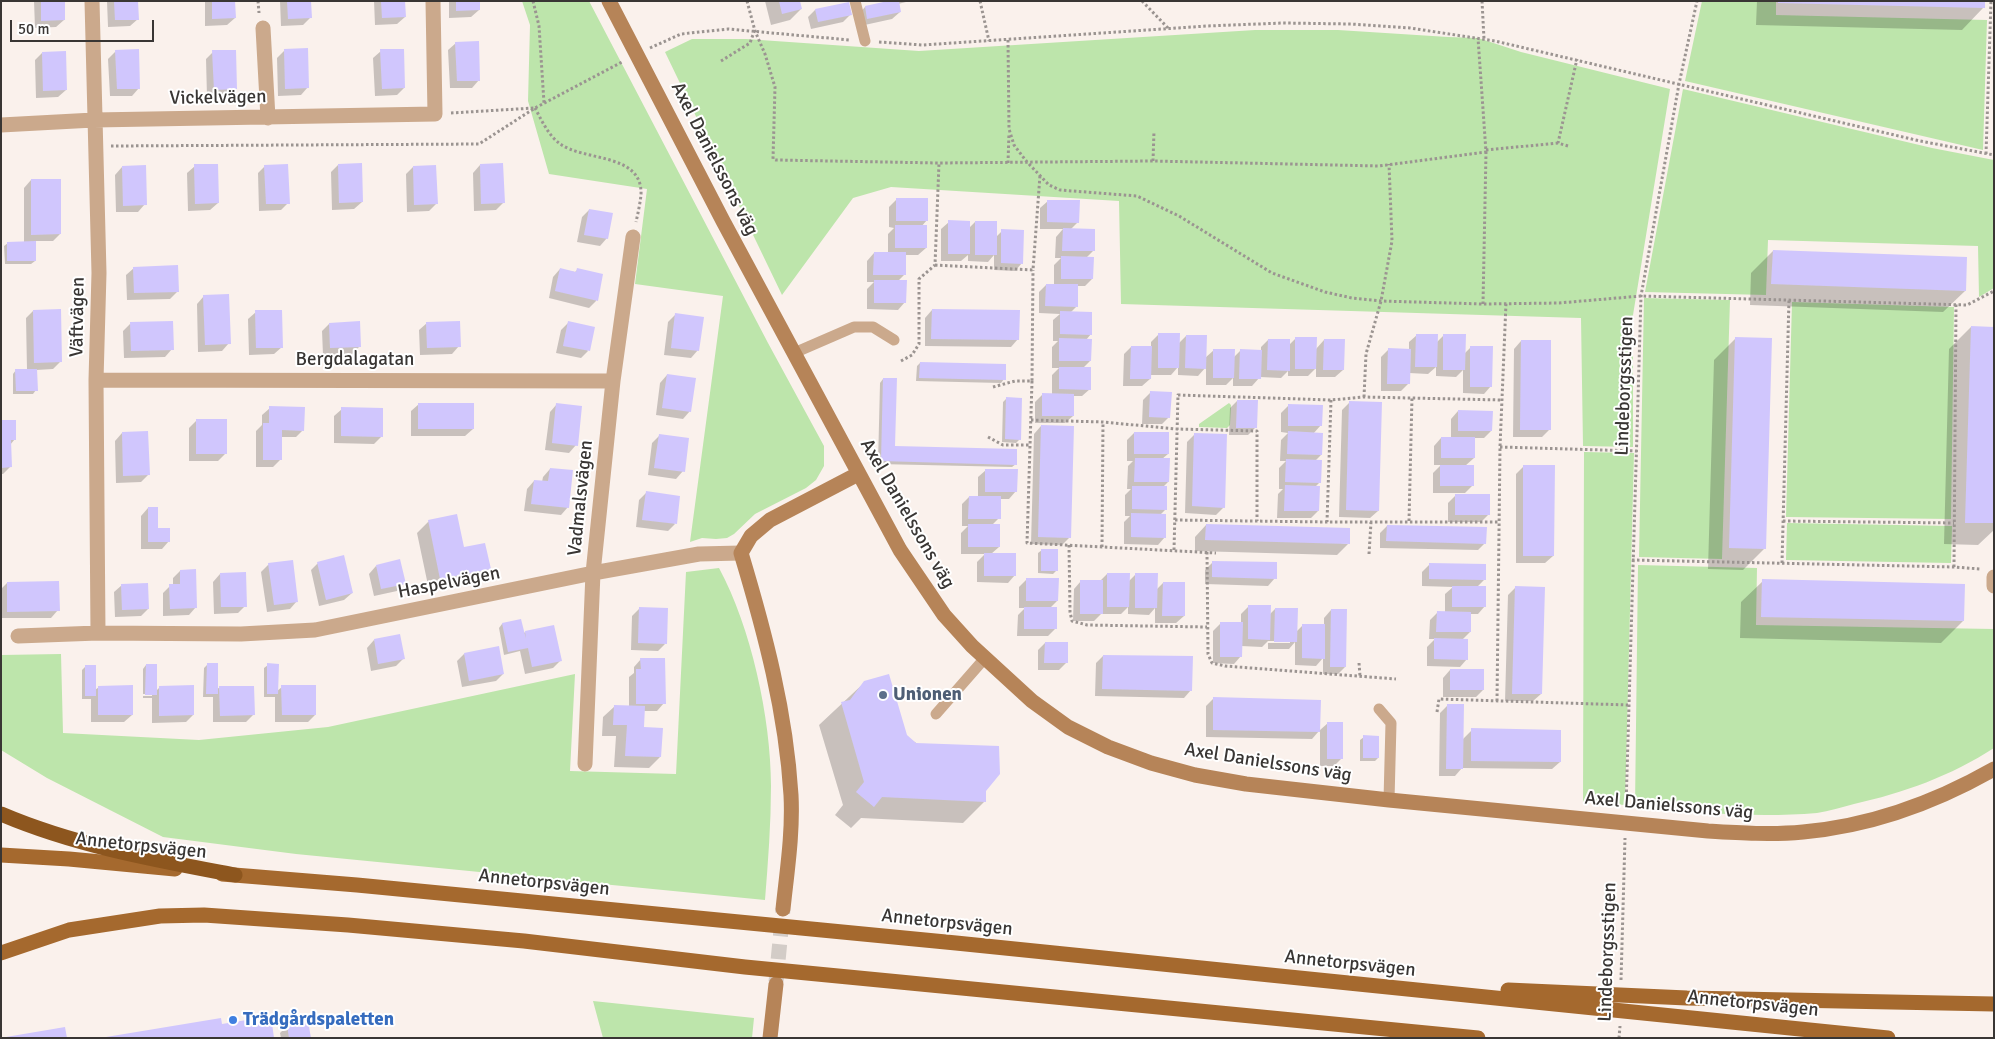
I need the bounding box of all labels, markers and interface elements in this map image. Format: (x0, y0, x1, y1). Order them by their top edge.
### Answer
scale bar (12, 10, 156, 42)
text: 50 m (18, 20, 49, 38)
street label: Axel Danielssons väg (665, 78, 763, 240)
street label: Vickelvägen (169, 86, 267, 110)
street label: Väftvägen (66, 277, 90, 357)
street label: Lindeborgsstigen (1611, 316, 1639, 456)
street label: Bergdalagatan (296, 349, 414, 371)
street label: Axel Danielssons väg (855, 435, 959, 593)
street label: Vadmalsvägen (564, 439, 598, 557)
street label: Haspelvägen (396, 562, 502, 604)
place label: Unionen (893, 684, 962, 706)
marker: Unionen (877, 689, 889, 701)
street label: Axel Danielssons väg (1183, 739, 1353, 787)
street label: Axel Danielssons väg (1584, 787, 1754, 825)
street label: Annetorpsvägen (74, 828, 208, 864)
street label: Annetorpsvägen (477, 865, 611, 901)
street label: Lindeborgsstigen (1594, 882, 1622, 1022)
street label: Annetorpsvägen (880, 905, 1014, 941)
street label: Annetorpsvägen (1283, 946, 1417, 982)
street label: Annetorpsvägen (1686, 986, 1820, 1022)
place label: Trädgårdspaletten (243, 1009, 394, 1031)
marker: Trädgårdspaletten (227, 1014, 239, 1026)

